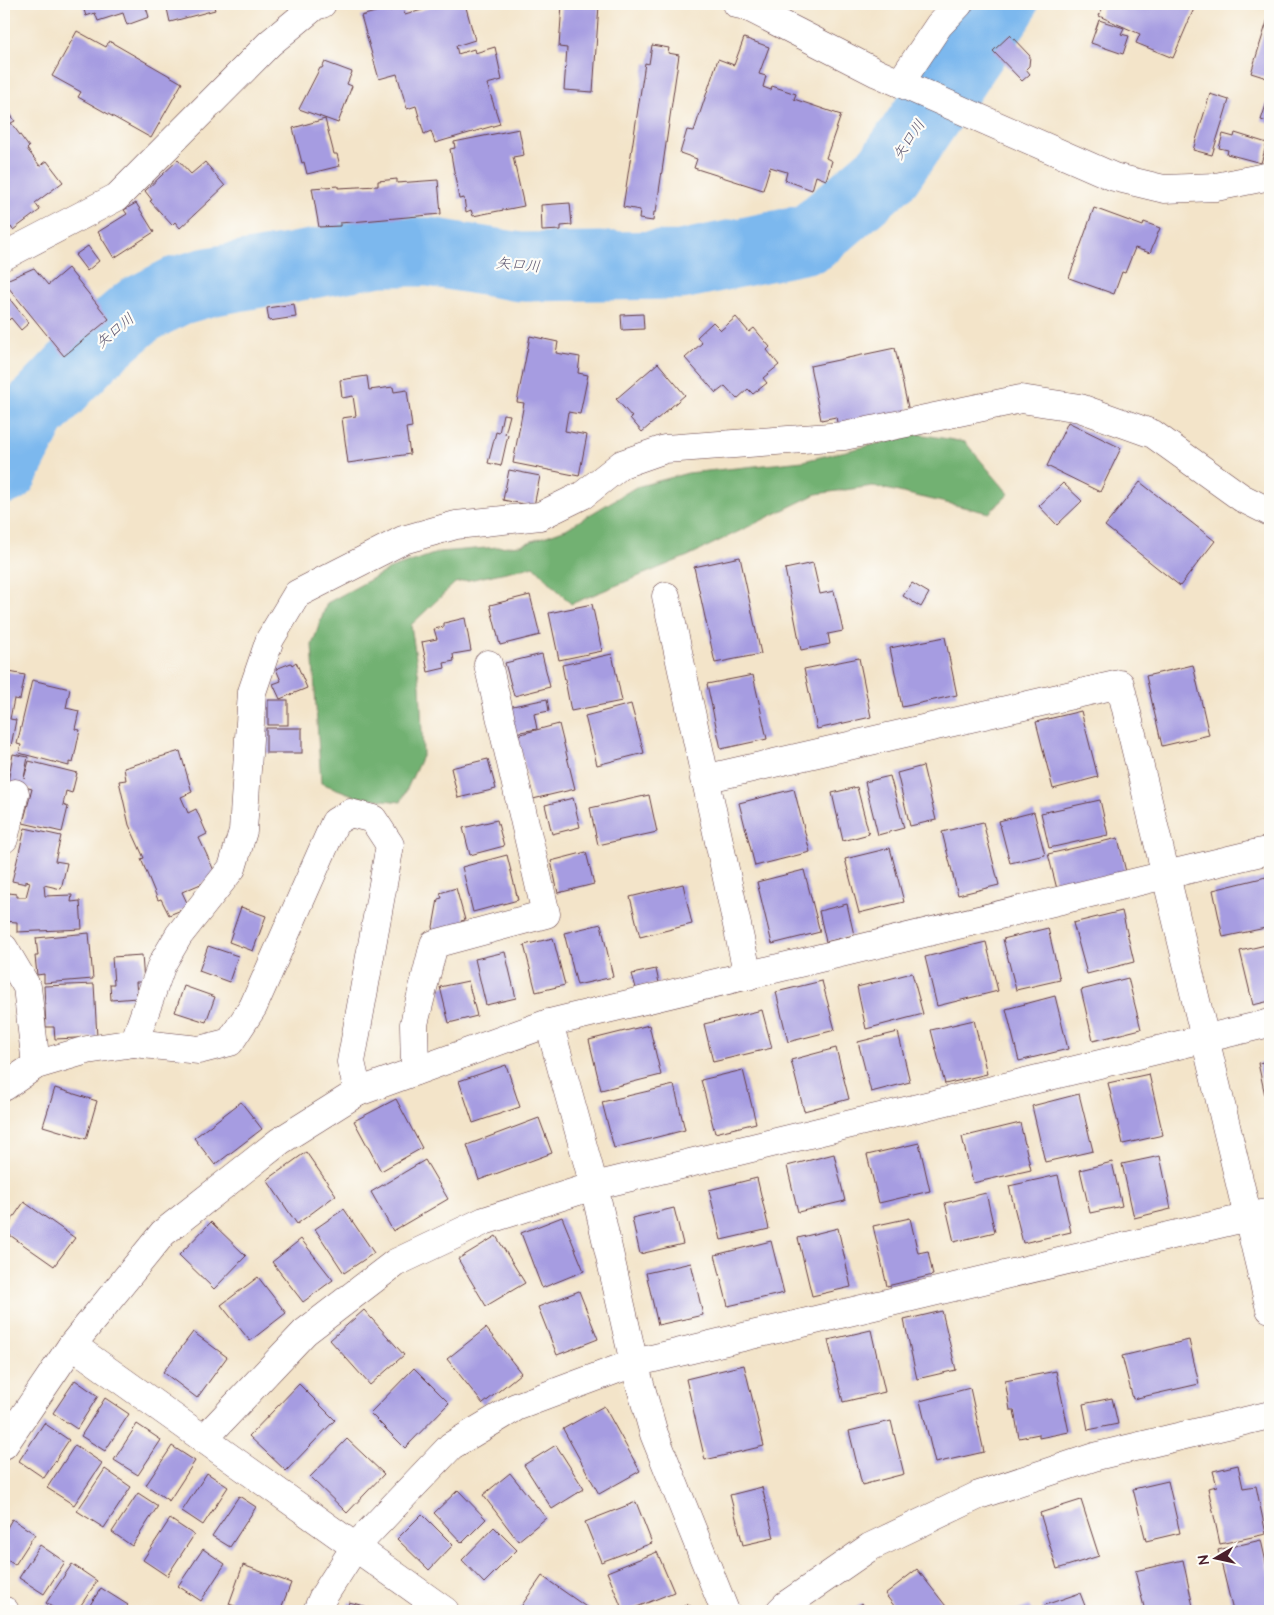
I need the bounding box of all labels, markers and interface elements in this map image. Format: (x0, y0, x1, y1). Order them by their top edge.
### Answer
water label: 矢口川 (888, 115, 930, 165)
water label: 矢口川 (495, 253, 541, 277)
water label: 矢口川 (91, 308, 139, 354)
north arrow (1192, 1532, 1242, 1582)
text: N (1194, 1554, 1215, 1566)

